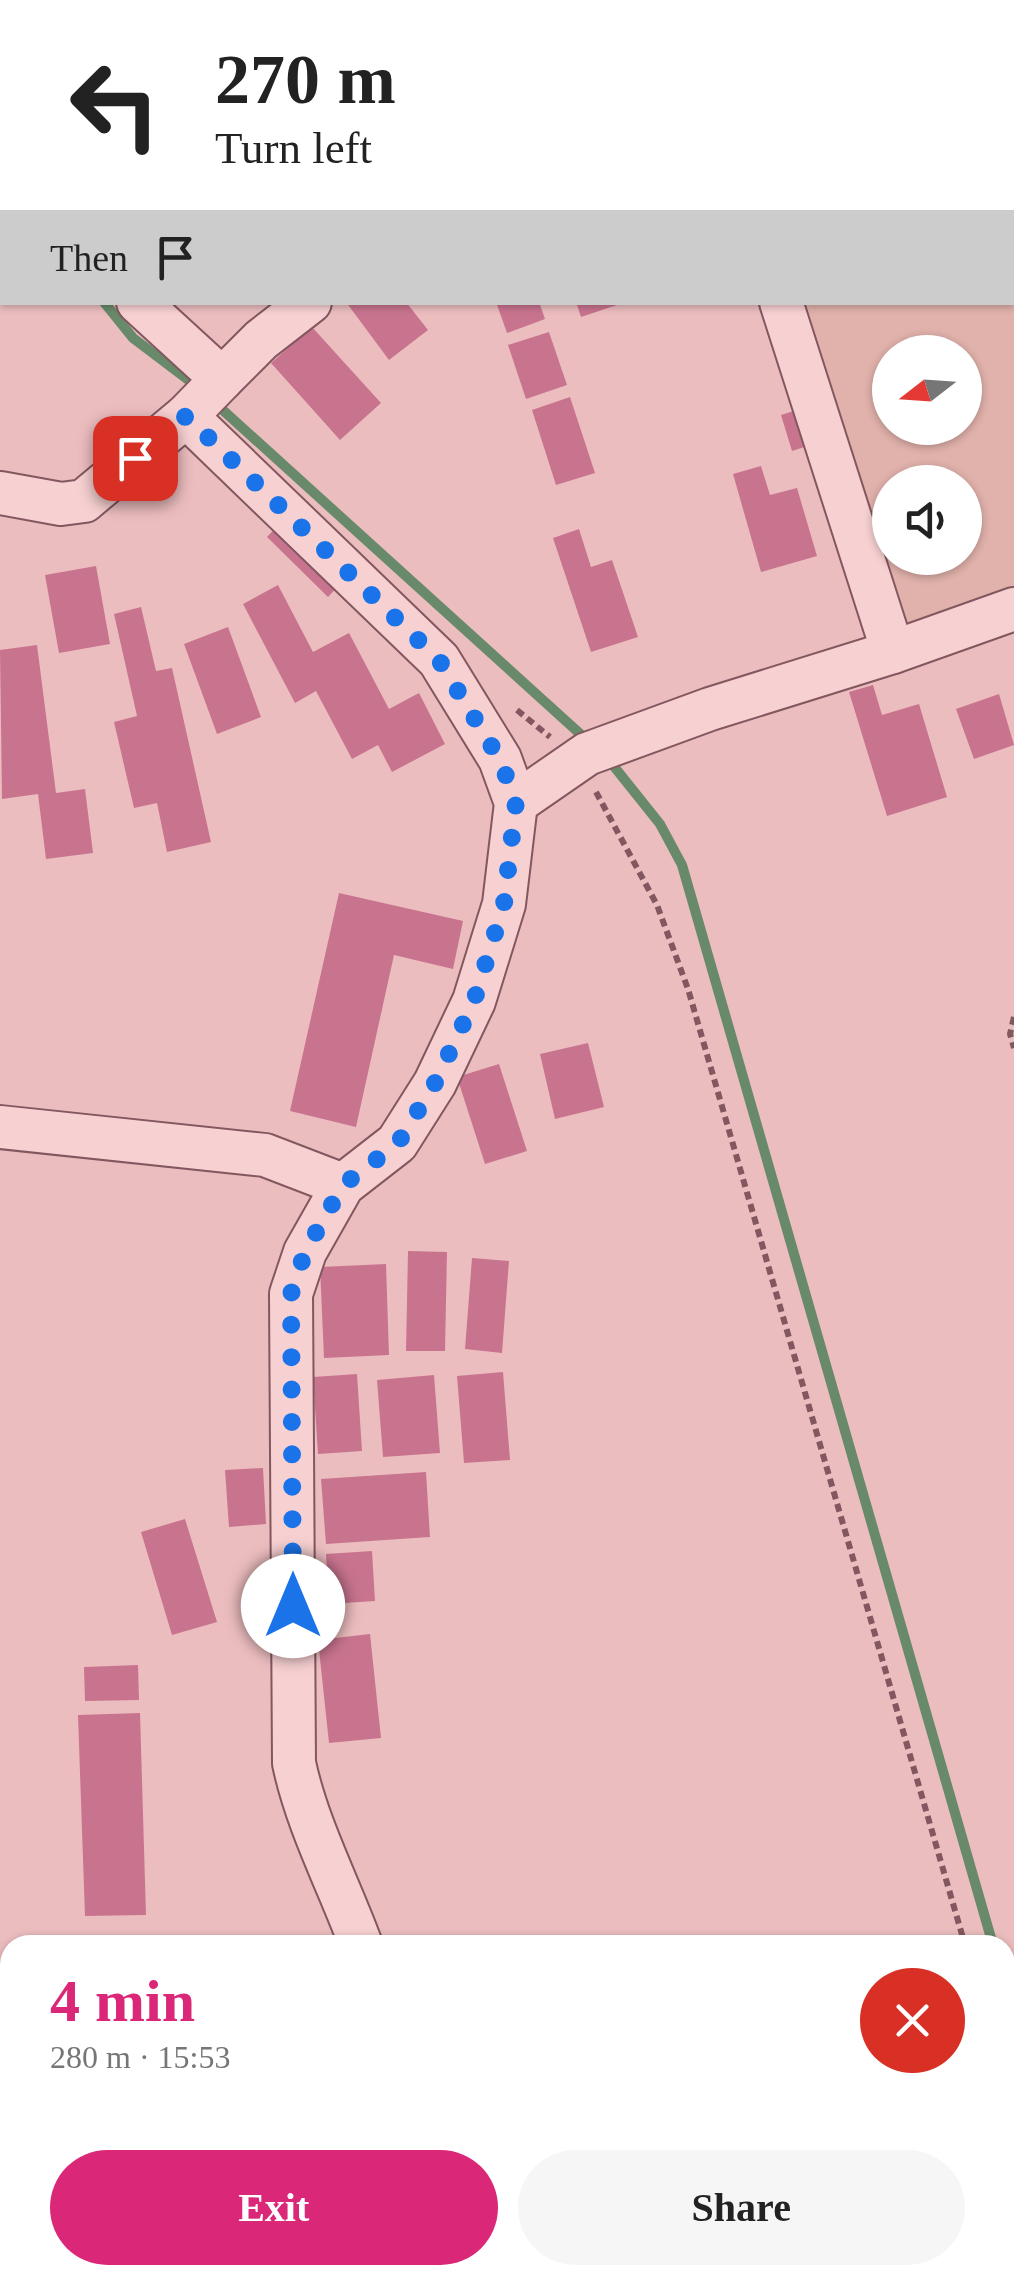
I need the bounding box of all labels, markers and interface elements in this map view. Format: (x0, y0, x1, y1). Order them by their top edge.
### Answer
icon: left (50, 40, 180, 170)
text: 270 m (215, 41, 396, 118)
text: Turn left (215, 123, 372, 173)
icon: arrive (148, 230, 203, 285)
text: Then (50, 237, 128, 279)
north arrow (872, 335, 982, 445)
map controls (872, 335, 982, 575)
pin (93, 416, 178, 501)
icon: arrive (108, 431, 163, 486)
button: sound (872, 465, 982, 575)
position arrow (241, 1554, 345, 1658)
text: 4 min (50, 1968, 195, 2034)
button: close (860, 1968, 965, 2073)
text: 280 m · 15:53 (50, 2039, 230, 2075)
button: Exit (50, 2150, 498, 2265)
button: Share (518, 2150, 965, 2265)

